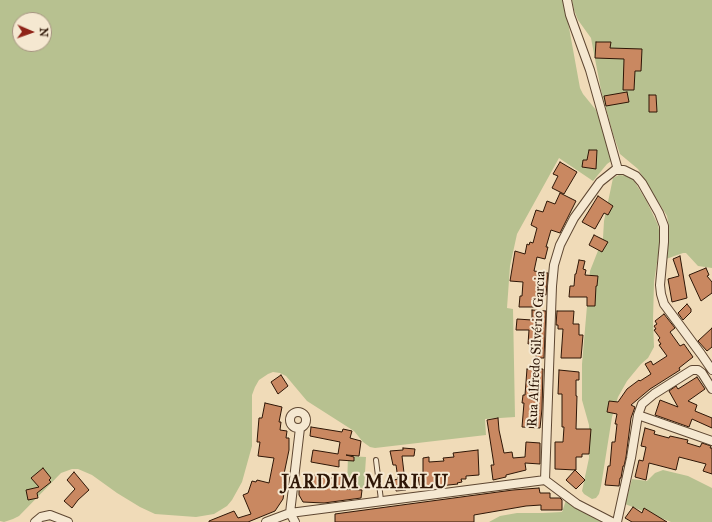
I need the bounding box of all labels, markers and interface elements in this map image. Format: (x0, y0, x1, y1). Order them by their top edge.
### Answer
north arrow (12, 12, 52, 52)
text: N (37, 28, 50, 37)
street label: Rua Alfredo Silvério Garcia (525, 270, 549, 428)
district label: JARDIM MARILU (281, 473, 449, 495)

